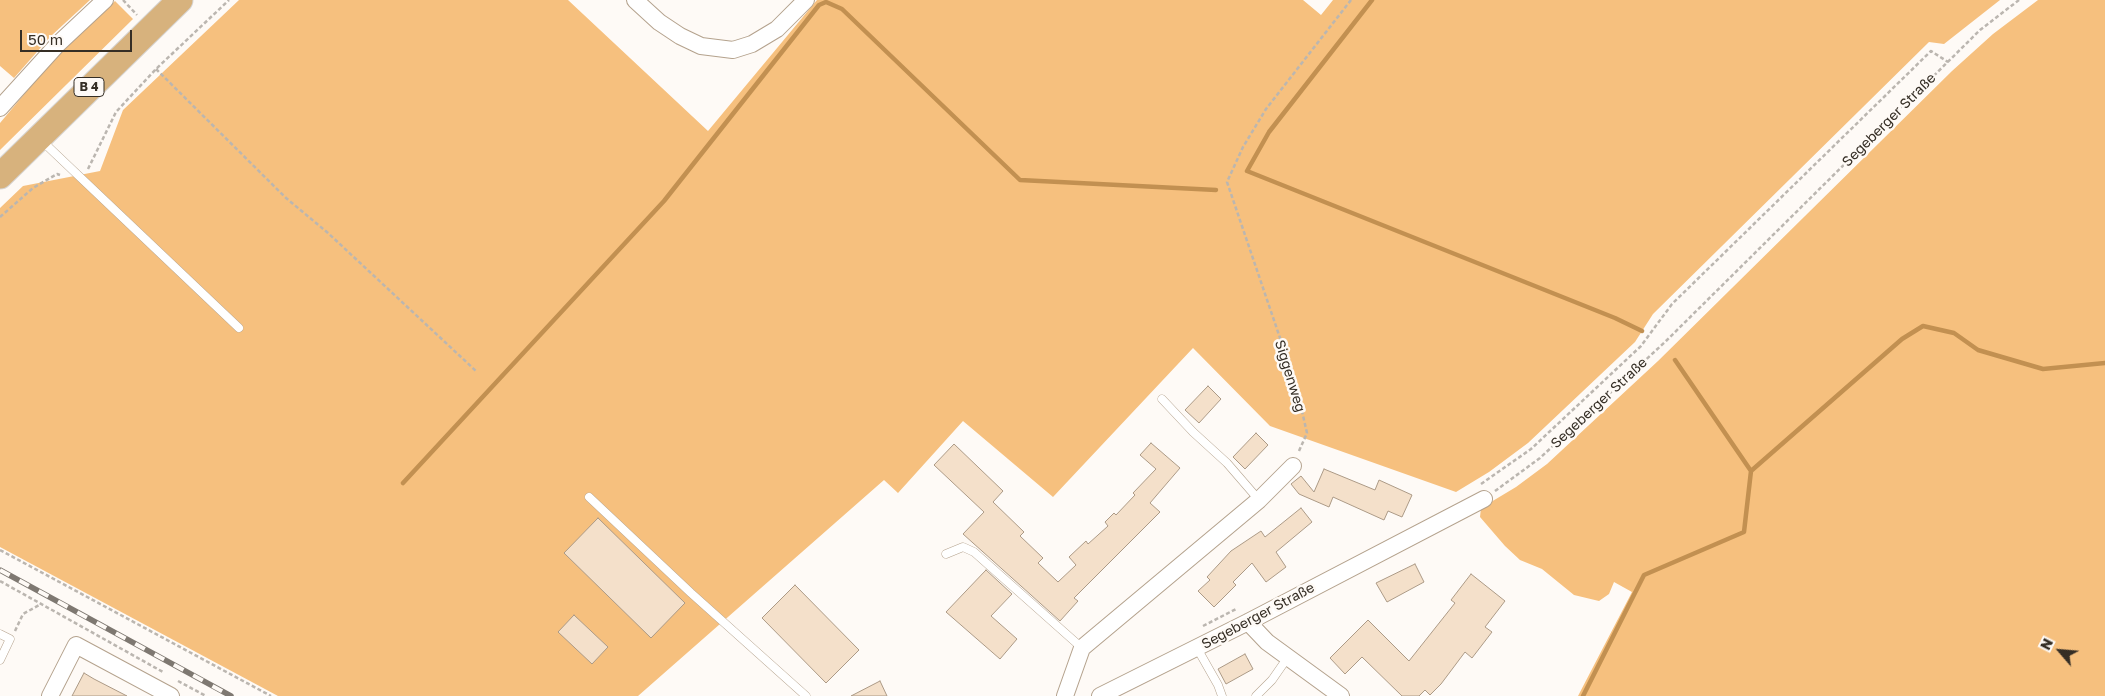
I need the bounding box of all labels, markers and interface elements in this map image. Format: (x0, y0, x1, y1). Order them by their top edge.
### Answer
scale bar (22, 20, 135, 52)
text: 50 m (28, 30, 63, 48)
street label: Segeberger Straße (1839, 70, 1939, 170)
road number: B 4 (74, 77, 104, 96)
street label: Siggenweg (1271, 338, 1309, 414)
street label: Segeberger Straße (1547, 354, 1651, 452)
street label: Segeberger Straße (1199, 579, 1317, 653)
north arrow (2035, 626, 2085, 676)
text: N (2036, 635, 2056, 653)

